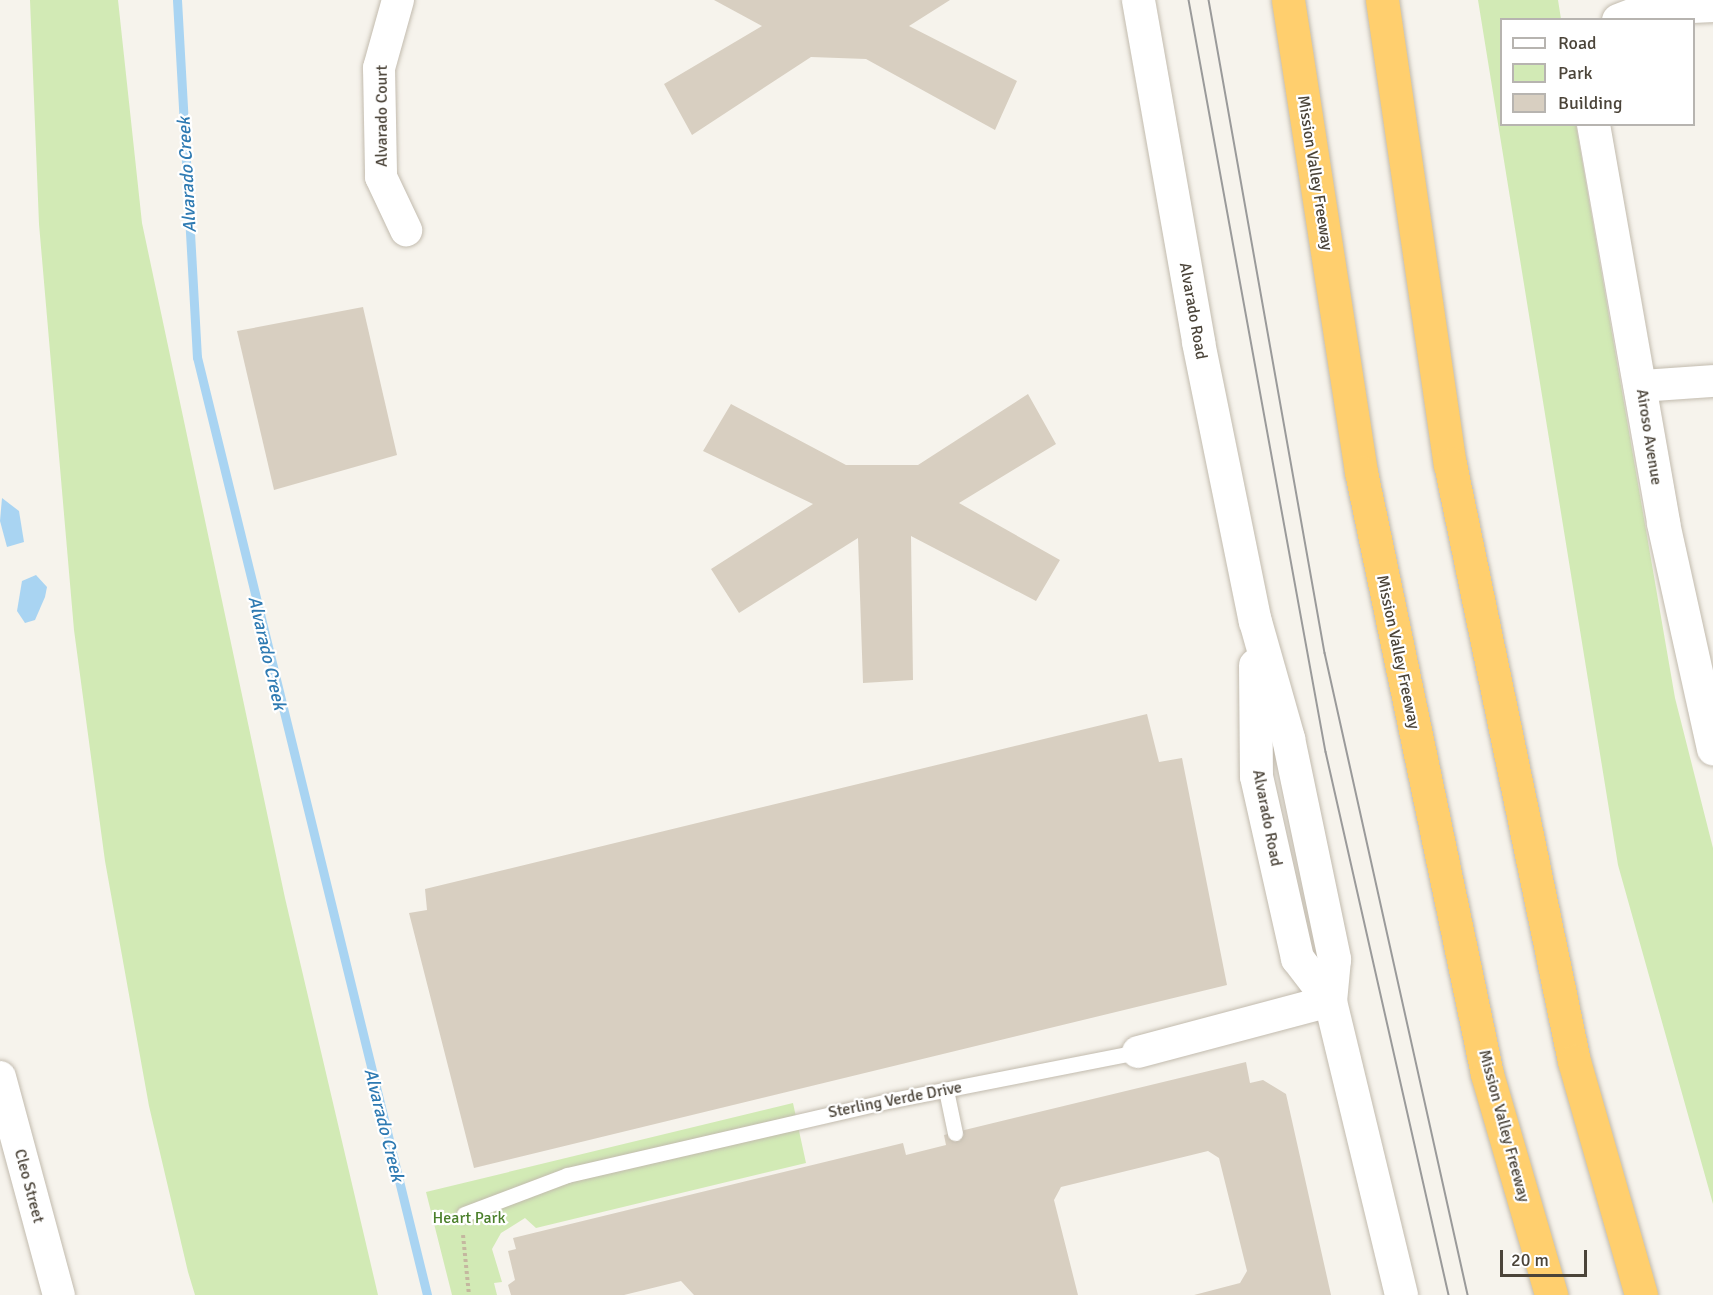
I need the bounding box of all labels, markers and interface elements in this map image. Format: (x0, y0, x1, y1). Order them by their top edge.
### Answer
legend (1500, 18, 1695, 126)
text: Road (1558, 32, 1597, 54)
text: Park (1558, 62, 1593, 84)
street label: Alvarado Court (372, 65, 392, 167)
text: Building (1558, 92, 1622, 114)
street label: Mission Valley Freeway (1293, 94, 1337, 252)
water label: Alvarado Creek (173, 117, 201, 233)
street label: Alvarado Road (1175, 261, 1211, 361)
street label: Airoso Avenue (1632, 388, 1666, 486)
street label: Mission Valley Freeway (1372, 573, 1424, 731)
water label: Alvarado Creek (243, 594, 291, 712)
street label: Alvarado Road (1248, 768, 1286, 868)
street label: Mission Valley Freeway (1474, 1048, 1534, 1204)
water label: Alvarado Creek (360, 1066, 408, 1184)
street label: Sterling Verde Drive (827, 1078, 963, 1122)
street label: Cleo Street (10, 1147, 48, 1225)
park label: Heart Park (432, 1208, 506, 1228)
scale bar (1503, 1238, 1590, 1276)
text: 20 m (1511, 1249, 1549, 1271)

